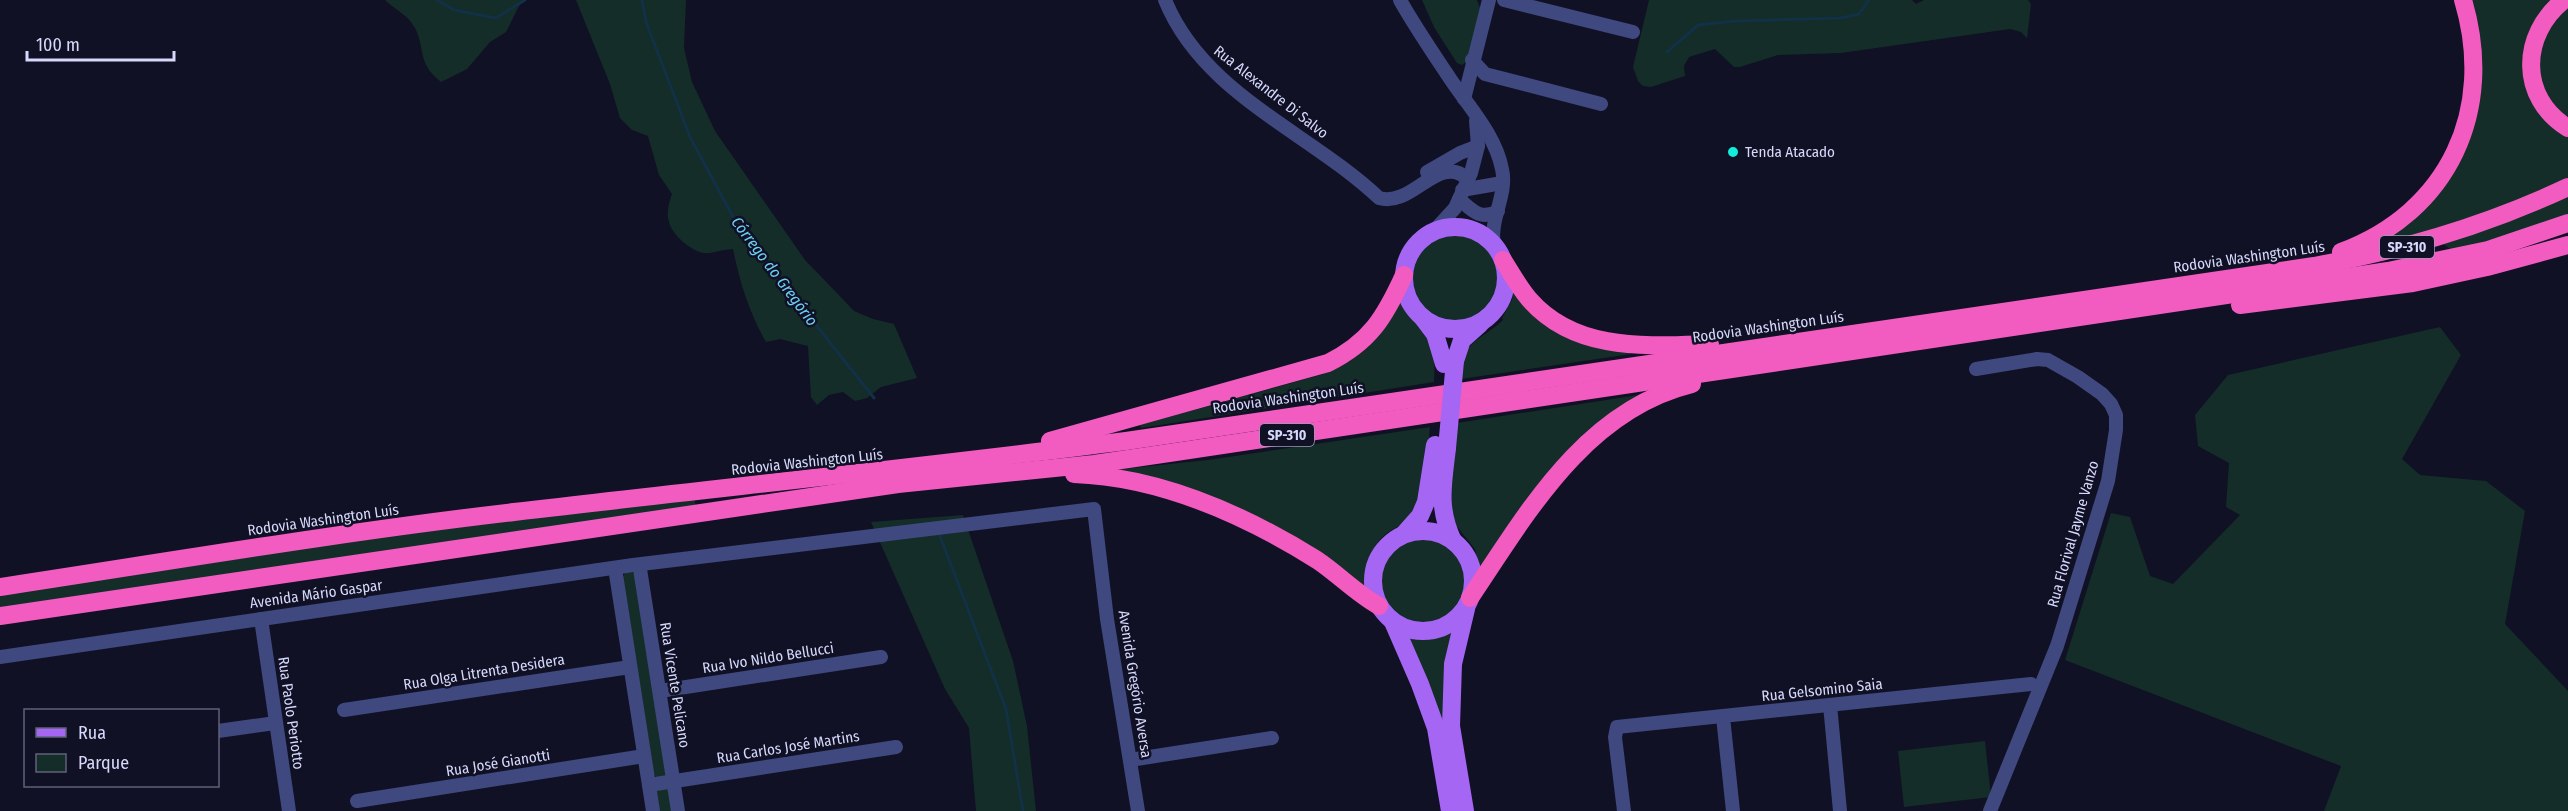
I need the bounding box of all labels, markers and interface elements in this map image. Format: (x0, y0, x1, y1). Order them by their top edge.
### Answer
scale bar (27, 24, 174, 62)
text: 100 m (36, 34, 80, 56)
street label: Rua Alexandre Di Salvo (1210, 42, 1332, 142)
place label: Tenda Atacado (1745, 143, 1835, 161)
marker: Tenda Atacado (1726, 145, 1740, 159)
water label: Córrego do Gregório (727, 213, 822, 330)
road number: SP-310 (2380, 236, 2434, 258)
street label: Rodovia Washington Luís (2172, 237, 2326, 277)
street label: Rodovia Washington Luís (1691, 307, 1845, 347)
street label: Rodovia Washington Luís (1211, 378, 1365, 418)
road number: SP-310 (1260, 424, 1314, 446)
street label: Rodovia Washington Luís (730, 445, 884, 479)
street label: Rua Florival Jayme Vanzo (2043, 459, 2103, 609)
street label: Rodovia Washington Luís (246, 500, 400, 540)
street label: Avenida Mário Gaspar (249, 576, 384, 612)
street label: Avenida Gregório Aversa (1114, 609, 1156, 759)
street label: Rua Vicente Pelicano (656, 621, 694, 749)
street label: Rua Ivo Nildo Bellucci (701, 639, 835, 677)
street label: Rua Olga Litrenta Desidera (402, 650, 566, 694)
street label: Rua Paolo Periotto (274, 655, 308, 771)
street label: Rua Gelsomino Saia (1761, 675, 1883, 705)
legend (24, 709, 219, 787)
text: Rua (78, 722, 106, 744)
street label: Rua Carlos José Martins (715, 727, 861, 767)
street label: Rua José Gianotti (445, 746, 551, 780)
text: Parque (78, 752, 129, 774)

